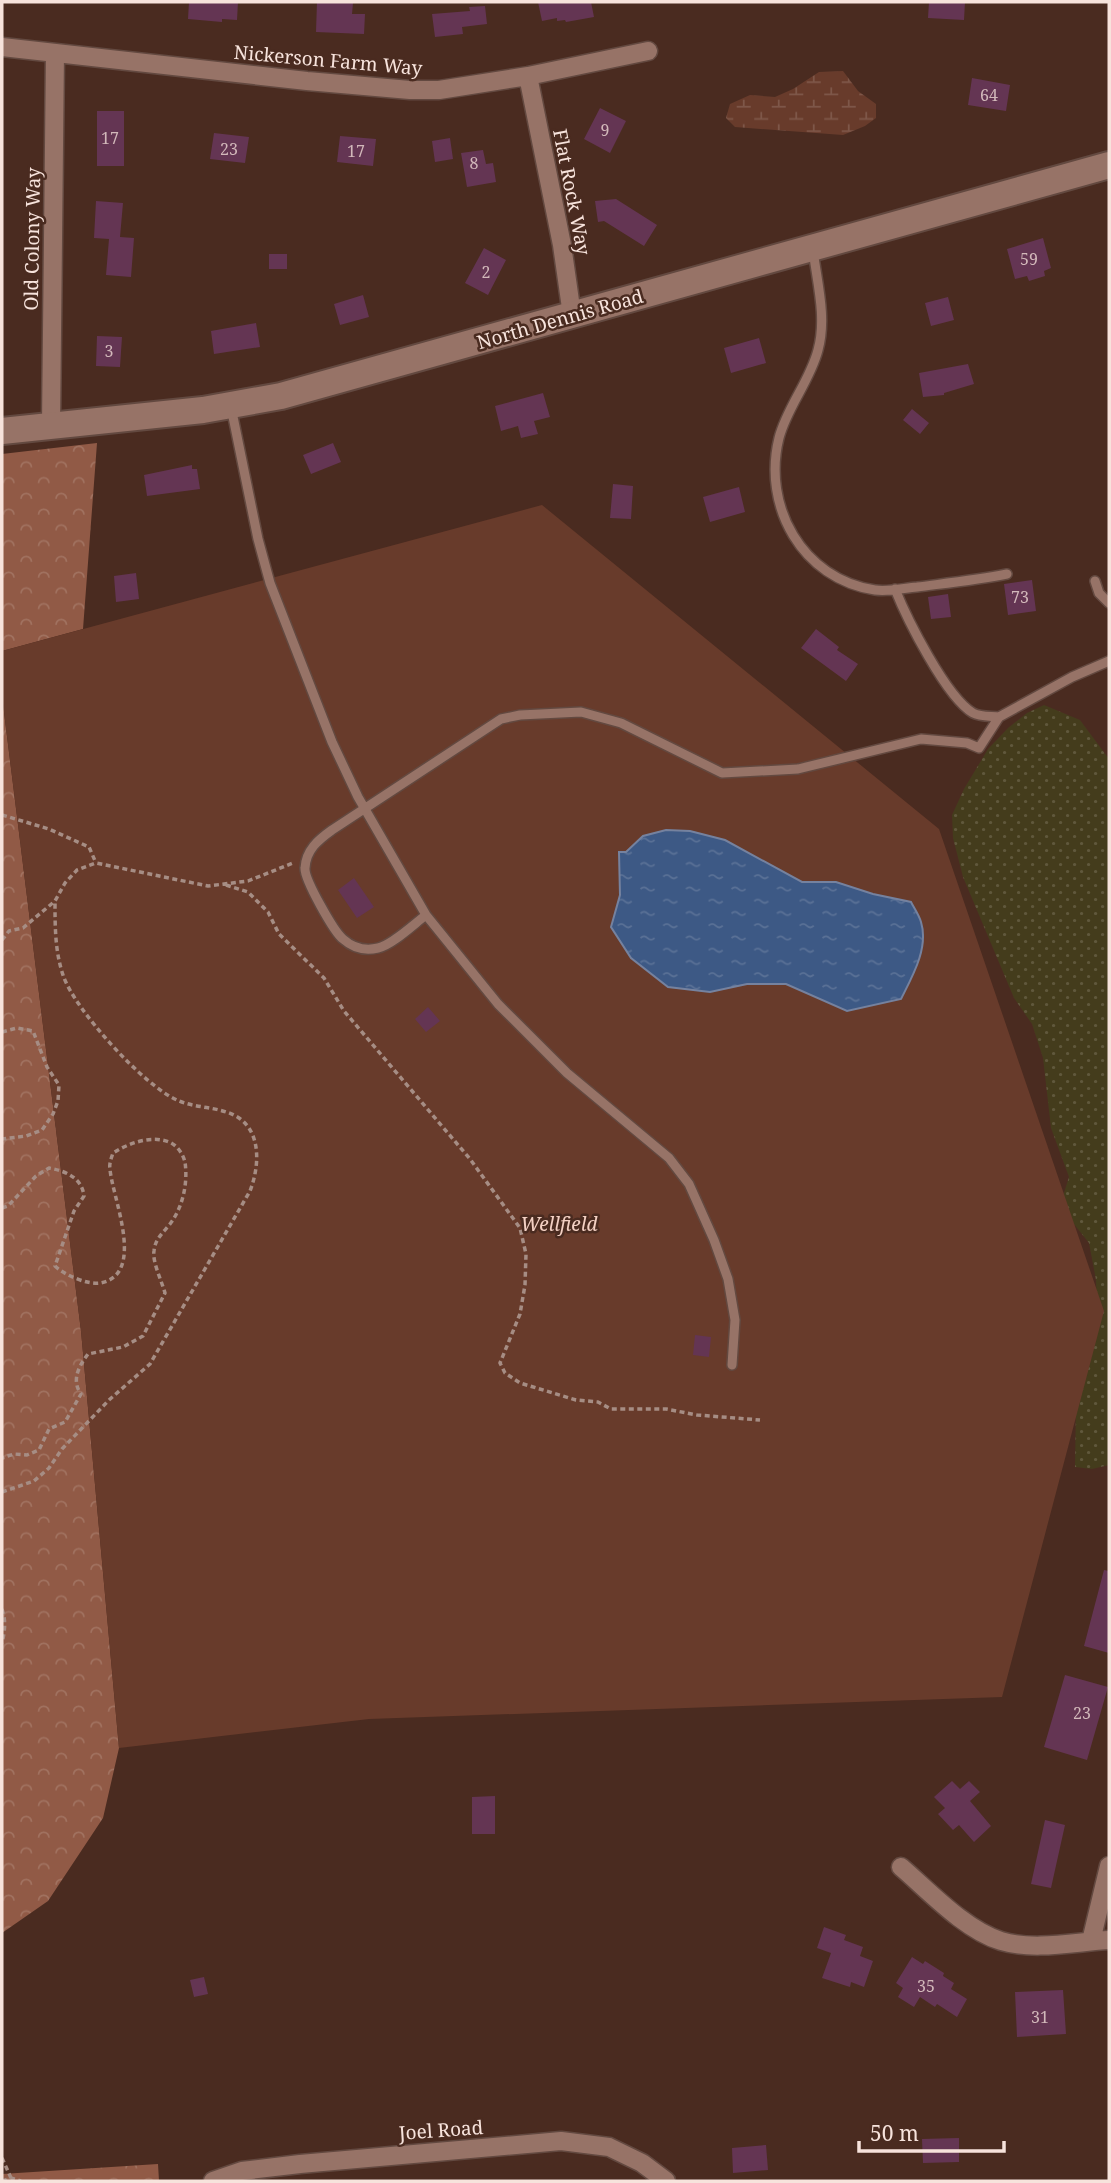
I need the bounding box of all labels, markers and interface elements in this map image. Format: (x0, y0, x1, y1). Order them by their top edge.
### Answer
street label: Nickerson Farm Way (233, 39, 424, 81)
house number: 64 (980, 84, 998, 106)
house number: 9 (601, 119, 609, 141)
house number: 17 (101, 127, 119, 149)
street label: Flat Rock Way (547, 127, 597, 257)
house number: 23 (220, 138, 238, 160)
house number: 17 (347, 140, 365, 162)
house number: 8 (470, 152, 479, 174)
street label: Old Colony Way (18, 167, 46, 311)
house number: 59 (1020, 248, 1038, 270)
house number: 2 (482, 261, 490, 283)
street label: North Dennis Road (474, 283, 647, 355)
house number: 3 (105, 340, 114, 362)
house number: 73 (1011, 586, 1029, 608)
park label: Wellfield (520, 1211, 599, 1237)
house number: 23 (1073, 1702, 1091, 1724)
house number: 35 (917, 1975, 935, 1997)
house number: 31 (1031, 2006, 1049, 2028)
scale bar (859, 2110, 1004, 2154)
street label: Joel Road (397, 2114, 484, 2146)
text: 50 m (870, 2119, 919, 2147)

